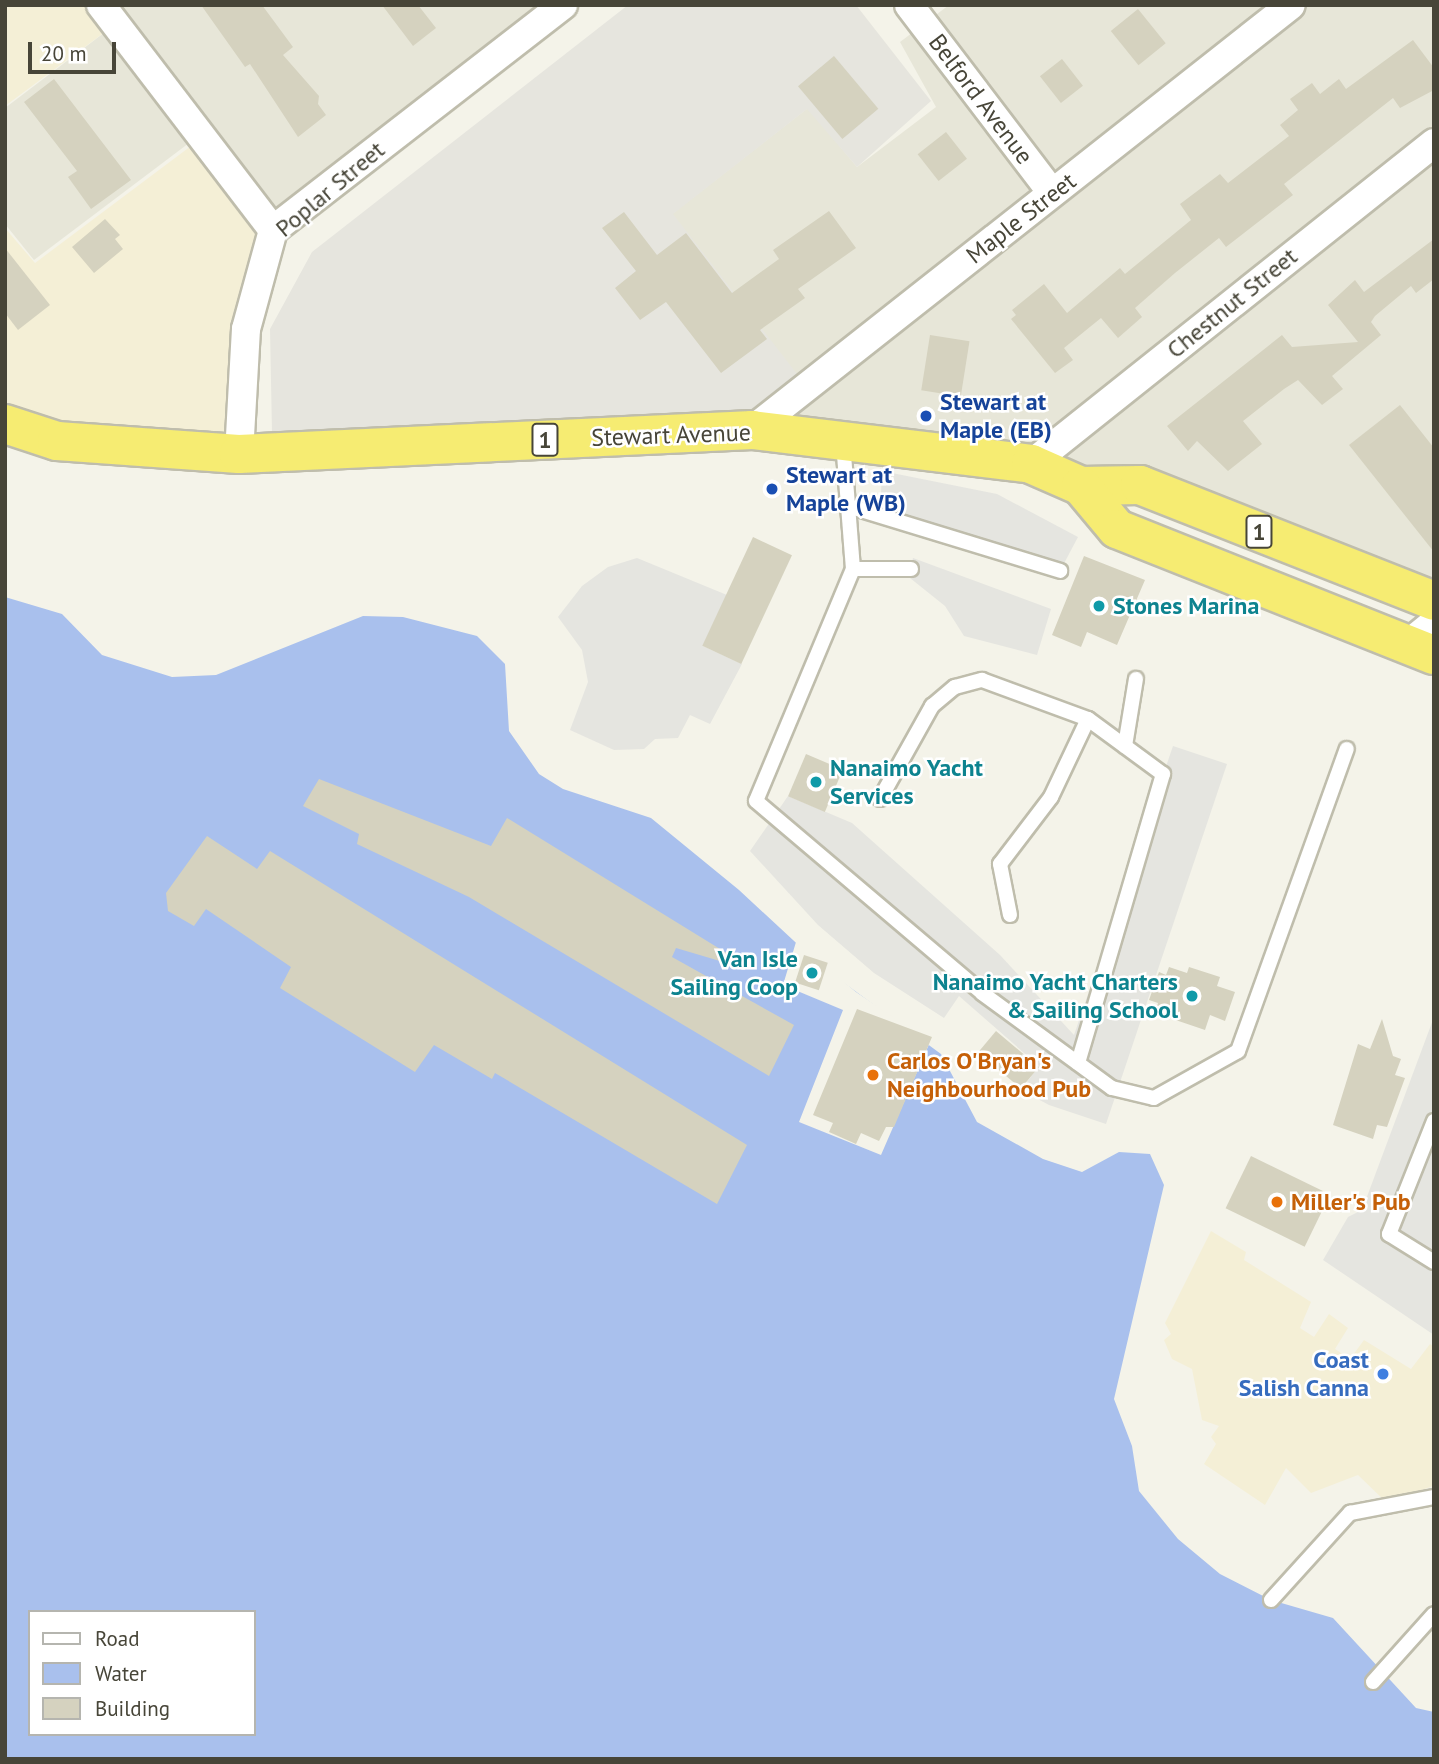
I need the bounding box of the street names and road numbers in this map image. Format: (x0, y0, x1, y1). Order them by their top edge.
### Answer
street label: Belford Avenue (923, 28, 1039, 170)
street label: Poplar Street (270, 135, 390, 243)
street label: Maple Street (961, 166, 1081, 270)
street label: Chestnut Street (1161, 242, 1303, 364)
street label: Stewart Avenue (590, 418, 752, 452)
road number: 1 (531, 420, 559, 460)
road number: 1 (1245, 512, 1273, 552)

